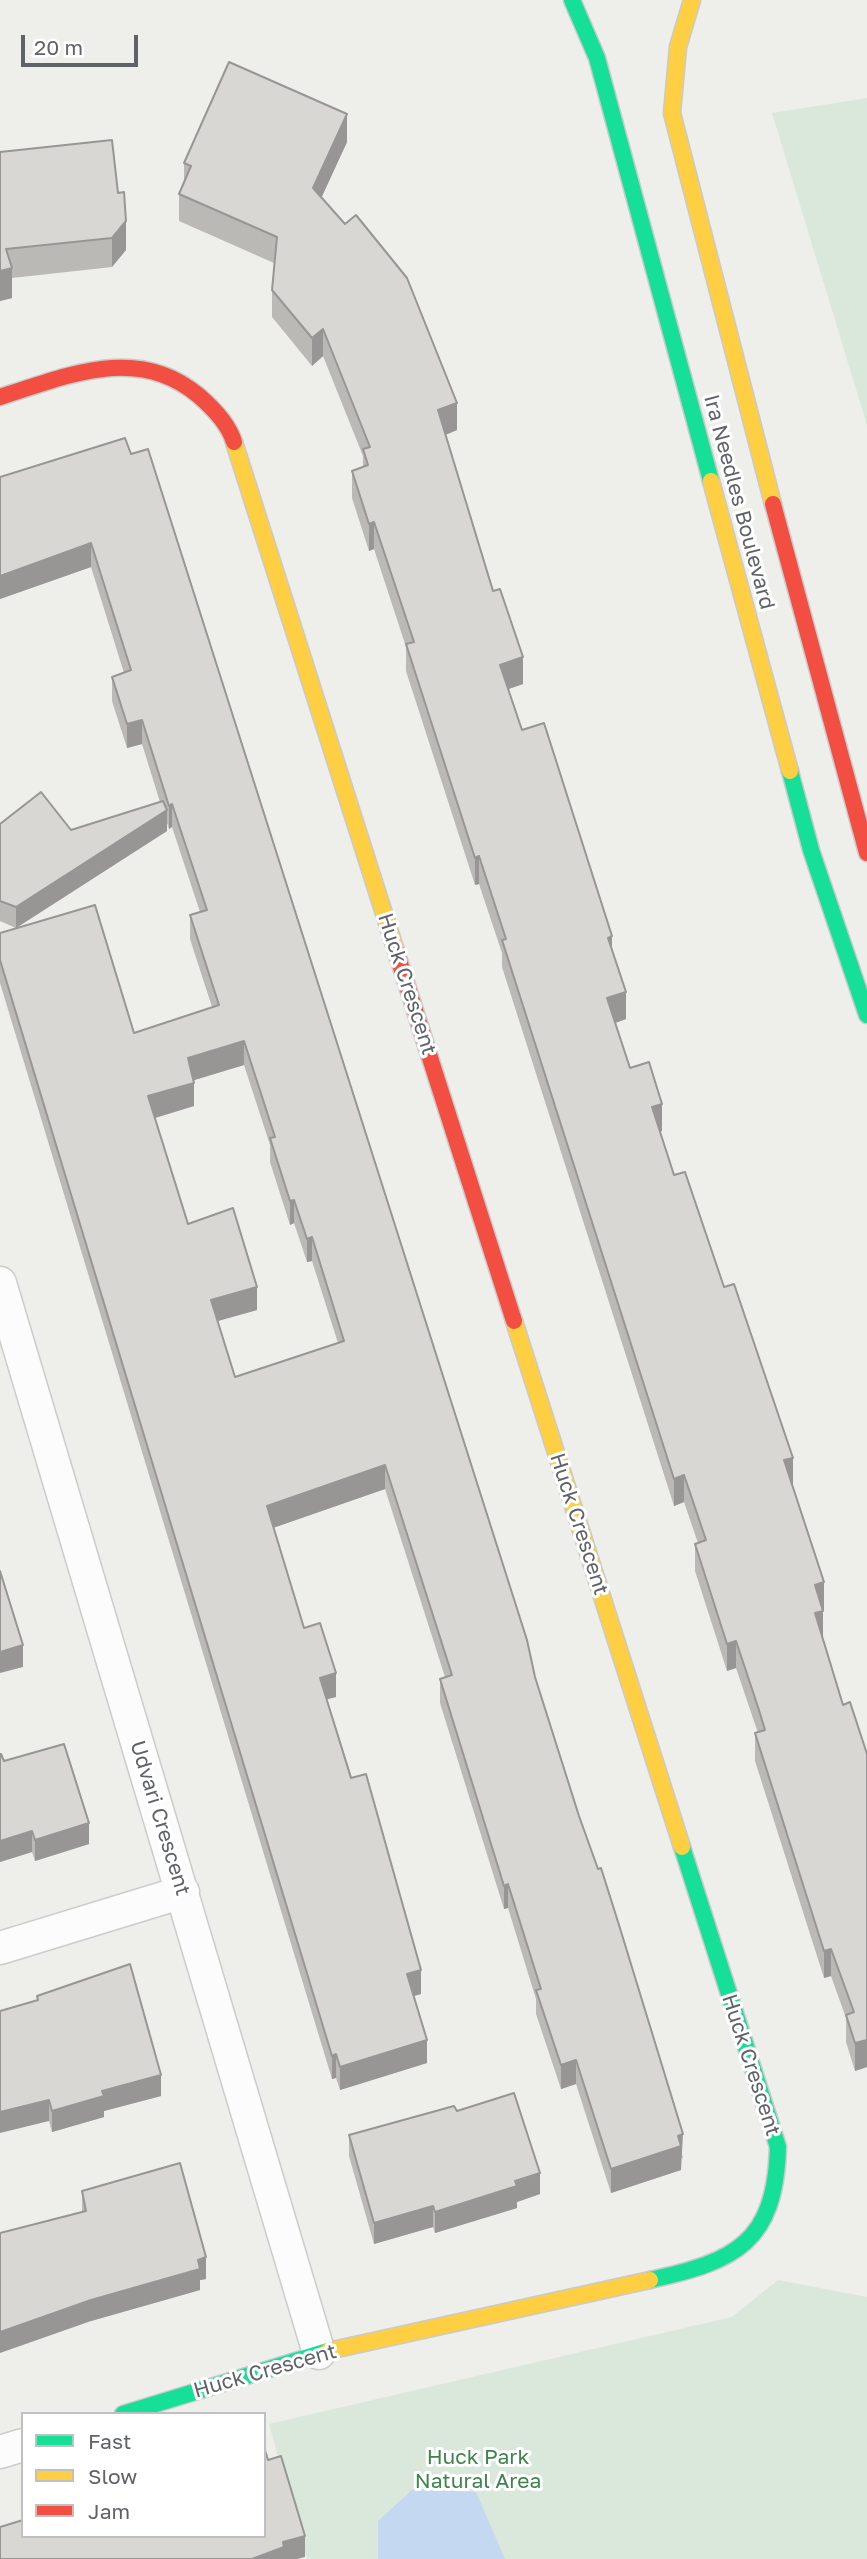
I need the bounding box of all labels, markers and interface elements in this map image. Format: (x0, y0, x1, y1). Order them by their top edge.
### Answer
scale bar (24, 21, 142, 65)
text: 20 m (34, 34, 83, 60)
street label: Ira Needles Boulevard (698, 392, 780, 612)
street label: Huck Crescent (372, 910, 442, 1058)
street label: Huck Crescent (544, 1450, 614, 1598)
street label: Udvari Crescent (124, 1738, 196, 1898)
street label: Huck Crescent (716, 1991, 786, 2139)
street label: Huck Crescent (191, 2339, 339, 2403)
legend (21, 2412, 266, 2538)
text: Fast (88, 2428, 131, 2454)
park label: Huck Park Natural Area (415, 2444, 541, 2494)
text: Slow (88, 2463, 137, 2489)
text: Jam (88, 2498, 130, 2524)

